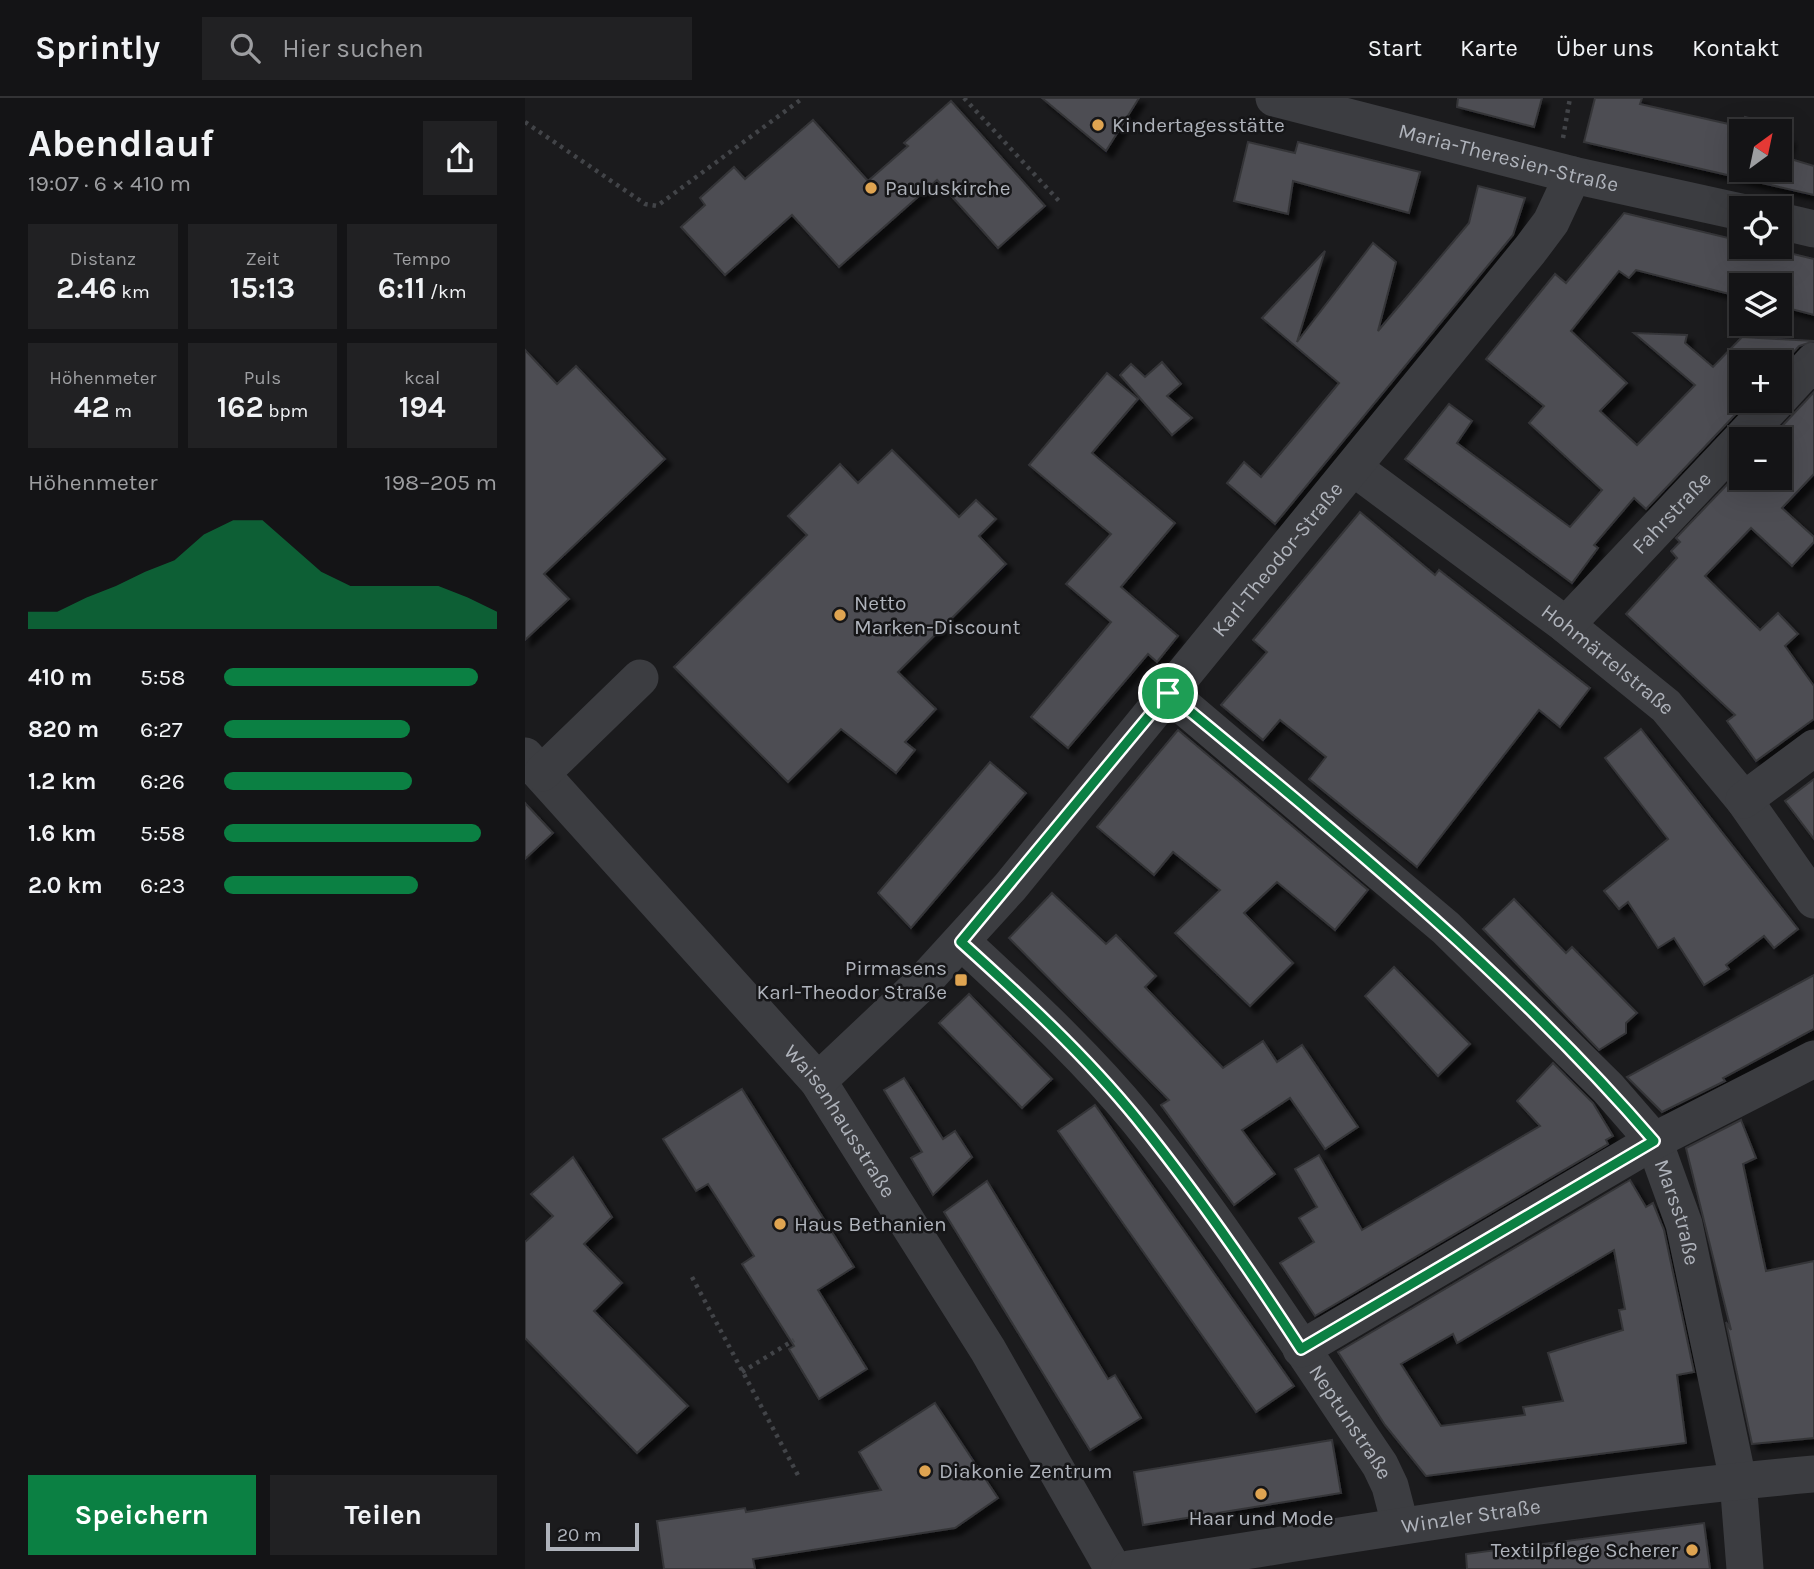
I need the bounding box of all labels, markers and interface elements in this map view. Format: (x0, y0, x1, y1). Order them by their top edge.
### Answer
search box (202, 17, 692, 80)
text: Sprintly (35, 29, 160, 67)
icon: search (226, 29, 264, 67)
text: Hier suchen (282, 33, 424, 64)
text: Start (1368, 34, 1422, 62)
text: Karte (1460, 34, 1518, 62)
text: Über uns (1556, 34, 1654, 62)
text: Kontakt (1692, 34, 1779, 62)
place label: Kindertagesstätte (1112, 113, 1285, 137)
marker: Kindertagesstätte (1090, 117, 1106, 133)
street label: Maria-Theresien-Straße (1396, 119, 1621, 197)
north arrow (1729, 119, 1792, 182)
map controls (1729, 119, 1792, 490)
text: Abendlauf (28, 121, 214, 166)
button: share (423, 121, 497, 195)
text: 19:07 · 6 × 410 m (28, 170, 191, 197)
place label: Pauluskirche (885, 176, 1011, 200)
marker: Pauluskirche (863, 180, 879, 196)
button: locate (1729, 196, 1792, 259)
text: Distanz (70, 248, 136, 270)
text: Zeit (246, 248, 279, 270)
text: Tempo (394, 248, 451, 270)
text: 2.46 (56, 270, 117, 306)
text: 15:13 (230, 270, 295, 306)
text: 6:11 (378, 270, 425, 306)
button: layers (1729, 273, 1792, 336)
text: km (117, 281, 150, 303)
text: /km (425, 281, 467, 303)
button: + (1729, 350, 1792, 413)
text: Höhenmeter (49, 367, 156, 389)
text: Puls (244, 367, 281, 389)
text: kcal (404, 367, 440, 389)
text: 42 (74, 389, 110, 425)
text: 162 (217, 389, 264, 425)
text: 194 (399, 389, 446, 425)
text: m (110, 400, 132, 422)
text: bpm (264, 400, 308, 422)
button: − (1729, 427, 1792, 490)
street label: Fahrstraße (1627, 467, 1716, 559)
text: Höhenmeter (28, 469, 158, 496)
text: 198–205 m (384, 469, 497, 496)
street label: Karl-Theodor-Straße (1207, 477, 1348, 642)
place label: Netto Marken-Discount (854, 591, 1020, 639)
street label: Hohmärtelstraße (1537, 599, 1680, 719)
marker: Netto Marken-Discount (832, 607, 848, 623)
pin (1138, 663, 1198, 723)
text: 410 m (28, 664, 92, 691)
text: 5:58 (140, 664, 185, 691)
icon: arrive (1149, 674, 1187, 712)
text: 820 m (28, 716, 99, 743)
text: 6:27 (140, 716, 183, 743)
text: 1.2 km (28, 768, 96, 795)
text: 6:26 (140, 768, 185, 795)
text: 1.6 km (28, 820, 96, 847)
text: 5:58 (140, 820, 185, 847)
text: 2.0 km (28, 872, 103, 899)
text: 6:23 (140, 872, 185, 899)
place label: Pirmasens Karl-Theodor Straße (757, 956, 947, 1004)
marker: Pirmasens Karl-Theodor Straße (953, 972, 969, 988)
street label: Waisenhausstraße (779, 1040, 901, 1202)
street label: Marsstraße (1650, 1156, 1704, 1267)
place label: Haus Bethanien (794, 1212, 947, 1236)
marker: Haus Bethanien (772, 1216, 788, 1232)
street label: Neptunstraße (1304, 1360, 1397, 1483)
place label: Diakonie Zentrum (939, 1459, 1112, 1483)
marker: Diakonie Zentrum (917, 1463, 933, 1479)
button: Speichern (28, 1475, 256, 1555)
button: Teilen (270, 1475, 497, 1555)
marker: Haar und Mode (1253, 1486, 1269, 1502)
street label: Winzler Straße (1400, 1494, 1542, 1538)
place label: Haar und Mode (1188, 1506, 1334, 1530)
scale bar (546, 1520, 639, 1552)
text: 20 m (557, 1524, 602, 1546)
place label: Textilpflege Scherer (1491, 1538, 1678, 1562)
marker: Textilpflege Scherer (1684, 1542, 1700, 1558)

